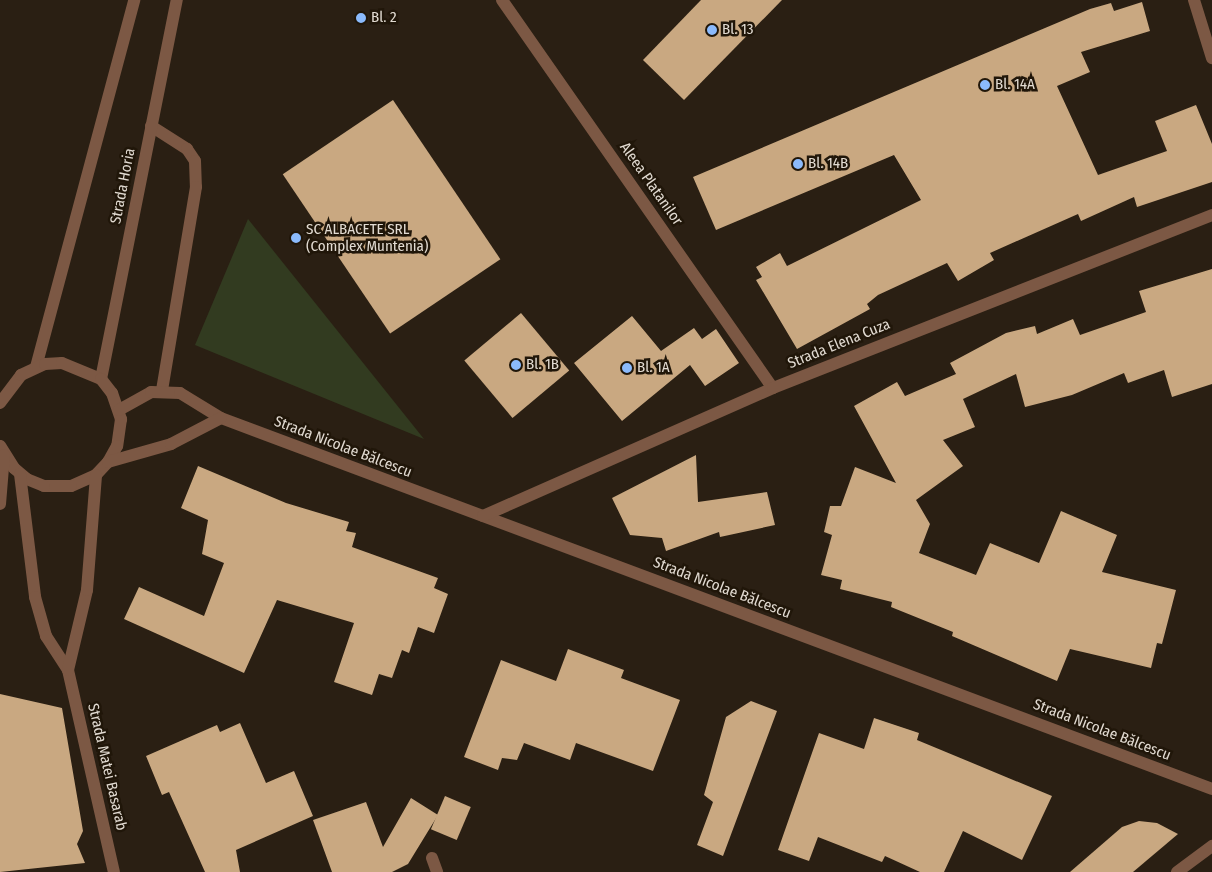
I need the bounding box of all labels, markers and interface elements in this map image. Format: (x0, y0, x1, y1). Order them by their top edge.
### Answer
place label: Bl. 2 (371, 9, 397, 27)
marker: Bl. 2 (355, 12, 367, 24)
place label: Bl. 13 (722, 21, 754, 39)
marker: Bl. 13 (706, 24, 718, 36)
place label: Bl. 14A (995, 76, 1035, 94)
marker: Bl. 14A (979, 79, 991, 91)
street label: Aleea Platanilor (616, 139, 686, 229)
street label: Strada Horia (107, 147, 139, 225)
place label: Bl. 14B (808, 155, 848, 173)
marker: Bl. 14B (792, 158, 804, 170)
place label: SC ALBACETE SRL (Complex Muntenia) (306, 220, 428, 255)
marker: SC ALBACETE SRL (Complex Muntenia) (290, 232, 302, 244)
street label: Strada Elena Cuza (785, 315, 893, 373)
place label: Bl. 1B (526, 356, 559, 374)
marker: Bl. 1B (510, 359, 522, 371)
place label: Bl. 1A (637, 359, 670, 377)
marker: Bl. 1A (621, 362, 633, 374)
street label: Strada Nicolae Bălcescu (272, 412, 414, 482)
street label: Strada Nicolae Bălcescu (651, 553, 793, 623)
street label: Strada Nicolae Bălcescu (1031, 695, 1173, 765)
street label: Strada Matei Basarab (84, 702, 130, 832)

